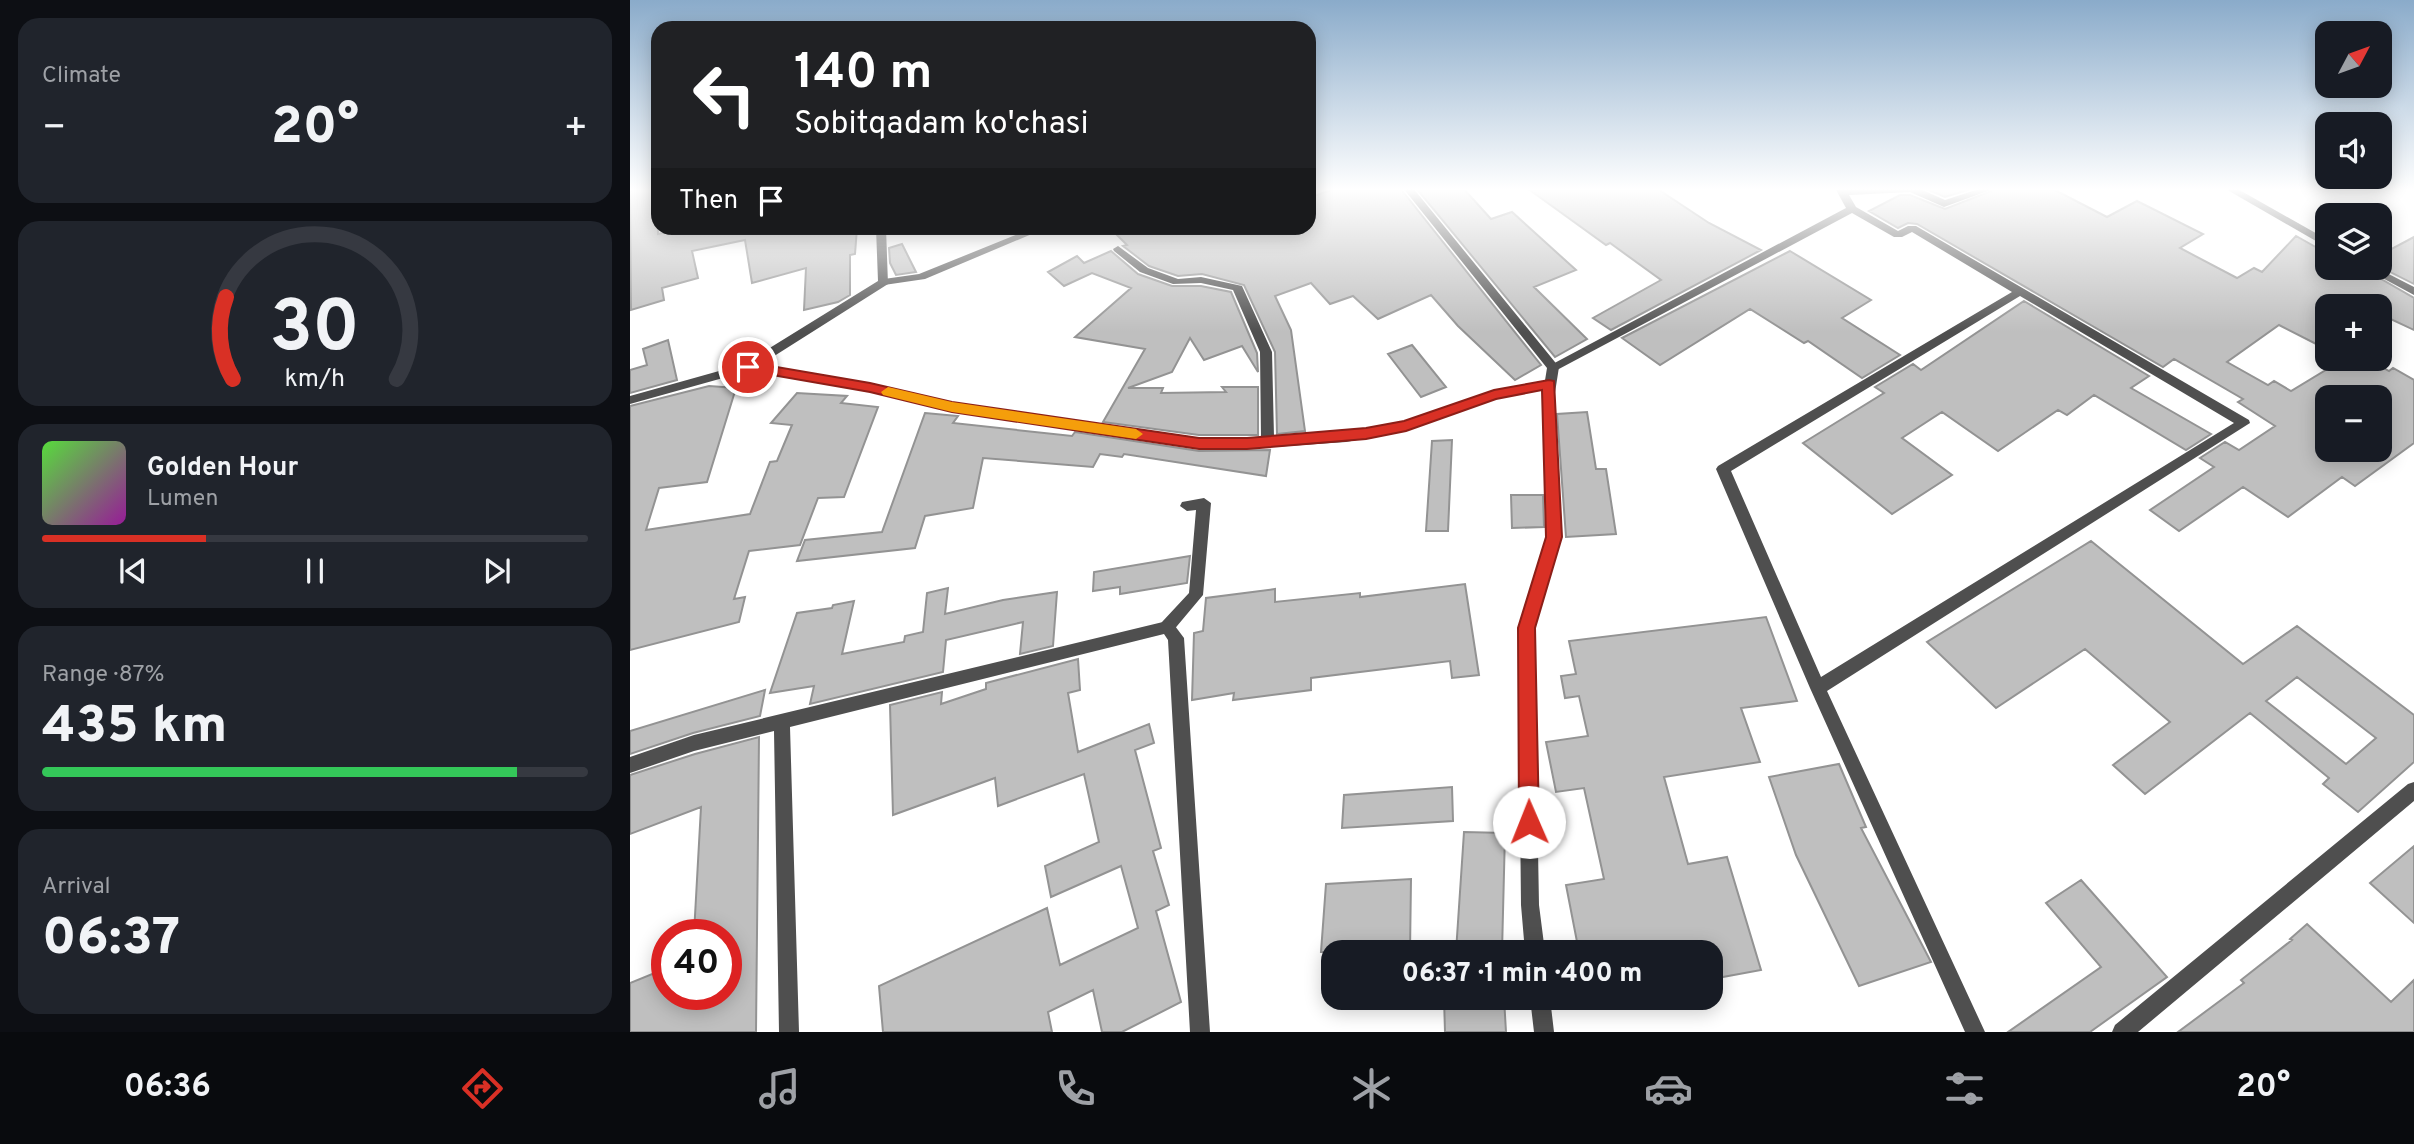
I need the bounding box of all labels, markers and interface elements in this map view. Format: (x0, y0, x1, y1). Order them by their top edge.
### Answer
north arrow (2315, 21, 2392, 98)
map controls (2315, 21, 2392, 462)
text: 140 m (794, 44, 933, 106)
icon: left (679, 49, 770, 140)
text: Climate (42, 62, 121, 91)
text: 20° (271, 96, 359, 162)
text: − (42, 105, 67, 154)
text: + (563, 105, 588, 154)
text: Sobitqadam ko'chasi (794, 105, 1089, 145)
button: sound (2315, 112, 2392, 189)
icon: arrive (752, 182, 790, 220)
text: Then (679, 185, 738, 218)
button: layers (2315, 203, 2392, 280)
text: 30 (270, 286, 360, 378)
button: + (2315, 294, 2392, 371)
pin (718, 337, 778, 397)
icon: arrive (729, 348, 767, 386)
text: km/h (285, 364, 345, 396)
button: − (2315, 385, 2392, 462)
text: Golden Hour (147, 452, 298, 485)
text: Lumen (147, 485, 218, 514)
icon: previous (114, 552, 152, 590)
icon: pause (296, 552, 334, 590)
icon: next (478, 552, 516, 590)
text: Range · 87% (42, 661, 165, 690)
text: 435 km (42, 695, 227, 761)
position arrow (1492, 785, 1566, 859)
text: Arrival (42, 873, 111, 902)
text: 06:37 (42, 907, 180, 973)
speed limit sign: 40 (651, 919, 742, 1010)
text: 06:37 · 1 min · 400 m (1402, 958, 1642, 991)
icon: directions (458, 1064, 507, 1113)
icon: music (755, 1064, 804, 1113)
icon: phone (1051, 1064, 1100, 1113)
icon: climate (1347, 1064, 1396, 1113)
icon: car (1644, 1064, 1693, 1113)
icon: filters (1940, 1064, 1989, 1113)
text: 06:36 (124, 1068, 211, 1108)
text: 20° (2236, 1068, 2290, 1108)

